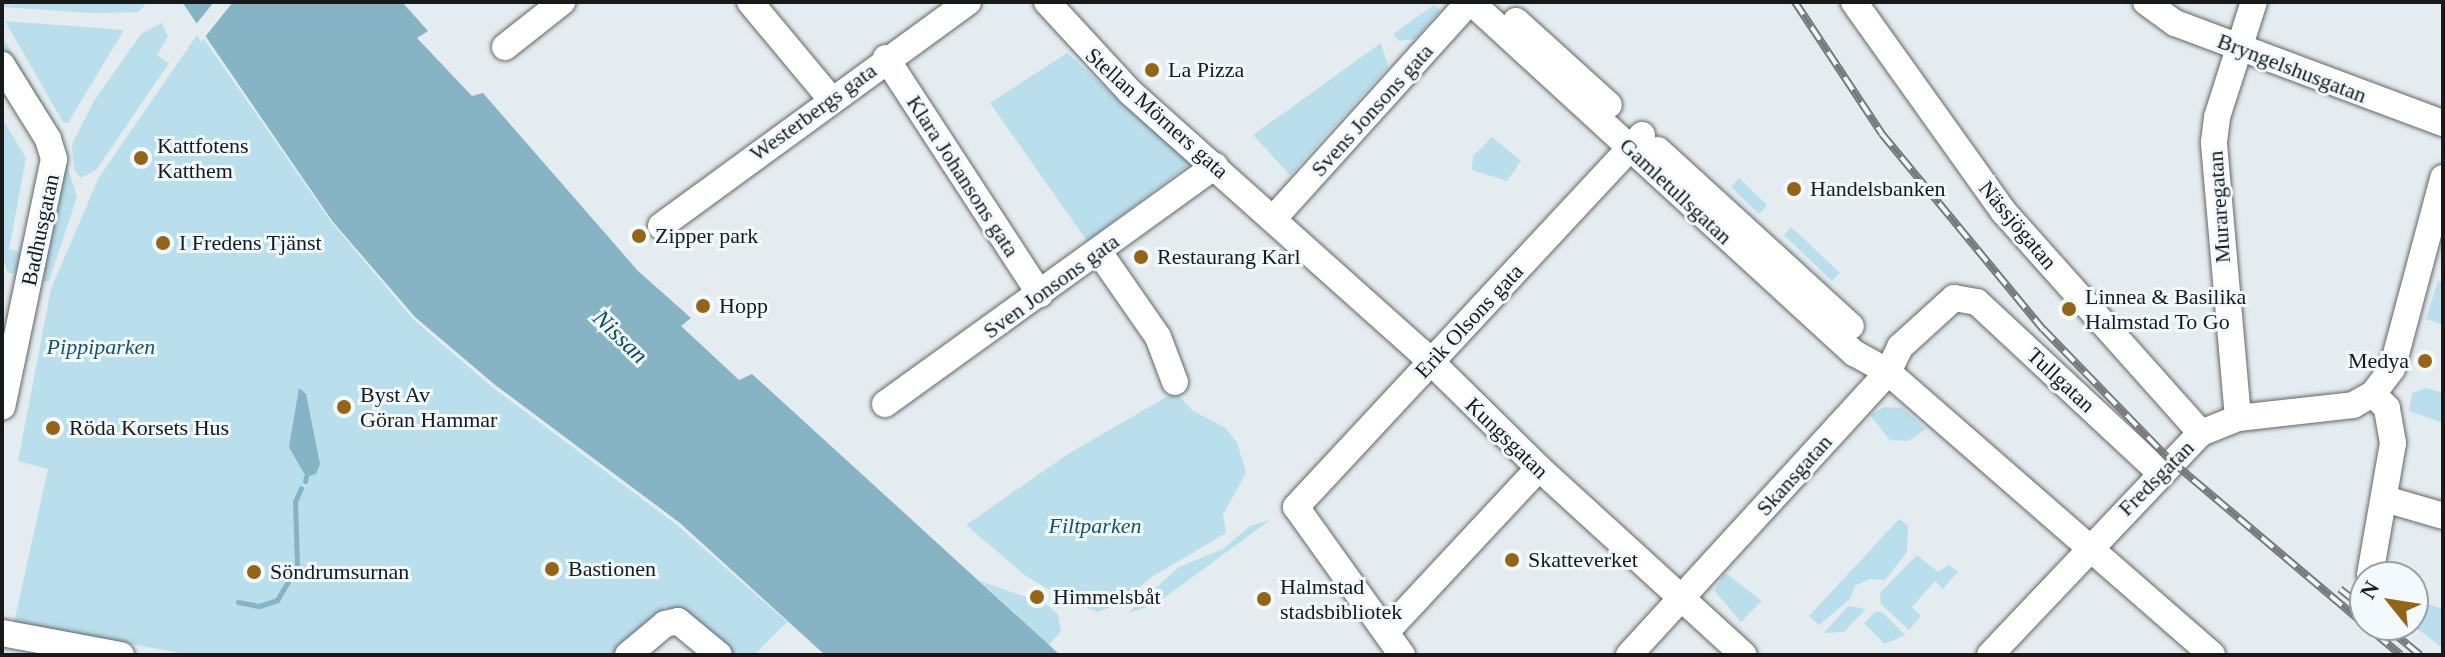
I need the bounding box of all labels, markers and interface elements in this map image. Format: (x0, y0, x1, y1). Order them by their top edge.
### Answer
street label: Bryngelshusgatan (2214, 27, 2370, 109)
street label: Svens Jonsons gata (1305, 38, 1439, 182)
street label: Stellan Mörners gata (1080, 42, 1234, 184)
street label: Westerbergs gata (745, 57, 881, 167)
place label: La Pizza (1168, 57, 1244, 83)
marker: La Pizza (1143, 61, 1161, 79)
street label: Klara Johansons gata (901, 90, 1025, 262)
place label: Kattfotens Katthem (157, 132, 249, 184)
street label: Gamletullsgatan (1614, 132, 1738, 250)
marker: Kattfotens Katthem (132, 149, 150, 167)
street label: Muraregatan (2202, 150, 2236, 264)
street label: Badhusgatan (15, 172, 65, 288)
street label: Nässjögatan (1973, 175, 2063, 275)
place label: Handelsbanken (1810, 176, 1946, 202)
marker: Handelsbanken (1785, 180, 1803, 198)
place label: Zipper park (655, 223, 758, 249)
marker: Zipper park (630, 227, 648, 245)
street label: Sven Jonsons gata (978, 228, 1124, 344)
place label: I Fredens Tjänst (179, 230, 322, 256)
marker: I Fredens Tjänst (154, 234, 172, 252)
place label: Restaurang Karl (1157, 244, 1301, 270)
marker: Restaurang Karl (1132, 248, 1150, 266)
street label: Erik Olsons gata (1409, 258, 1529, 384)
place label: Linnea & Basilika Halmstad To Go (2085, 283, 2246, 334)
place label: Hopp (719, 293, 768, 319)
marker: Hopp (694, 297, 712, 315)
marker: Linnea & Basilika Halmstad To Go (2060, 300, 2078, 318)
water label: Nissan (586, 304, 654, 370)
park label: Pippiparken (47, 334, 155, 360)
street label: Tullgatan (2021, 342, 2101, 418)
place label: Medya (2348, 348, 2409, 374)
marker: Medya (2416, 352, 2434, 370)
place label: Byst Av Göran Hammar (360, 381, 497, 432)
street label: Kungsgatan (1460, 392, 1554, 484)
marker: Byst Av Göran Hammar (335, 398, 353, 416)
place label: Röda Korsets Hus (69, 415, 229, 441)
marker: Röda Korsets Hus (44, 419, 62, 437)
street label: Skansgatan (1751, 429, 1837, 521)
street label: Fredsgatan (2113, 435, 2199, 521)
park label: Filtparken (1049, 513, 1141, 539)
place label: Skatteverket (1528, 547, 1638, 573)
marker: Skatteverket (1503, 551, 1521, 569)
place label: Bastionen (568, 556, 656, 582)
place label: Söndrumsurnan (270, 559, 409, 585)
marker: Bastionen (543, 560, 561, 578)
north arrow (2349, 561, 2429, 641)
marker: Söndrumsurnan (245, 563, 263, 581)
place label: Halmstad stadsbibliotek (1280, 573, 1402, 624)
text: N (2355, 577, 2384, 603)
place label: Himmelsbåt (1053, 584, 1161, 610)
marker: Himmelsbåt (1028, 588, 1046, 606)
marker: Halmstad stadsbibliotek (1255, 590, 1273, 608)

